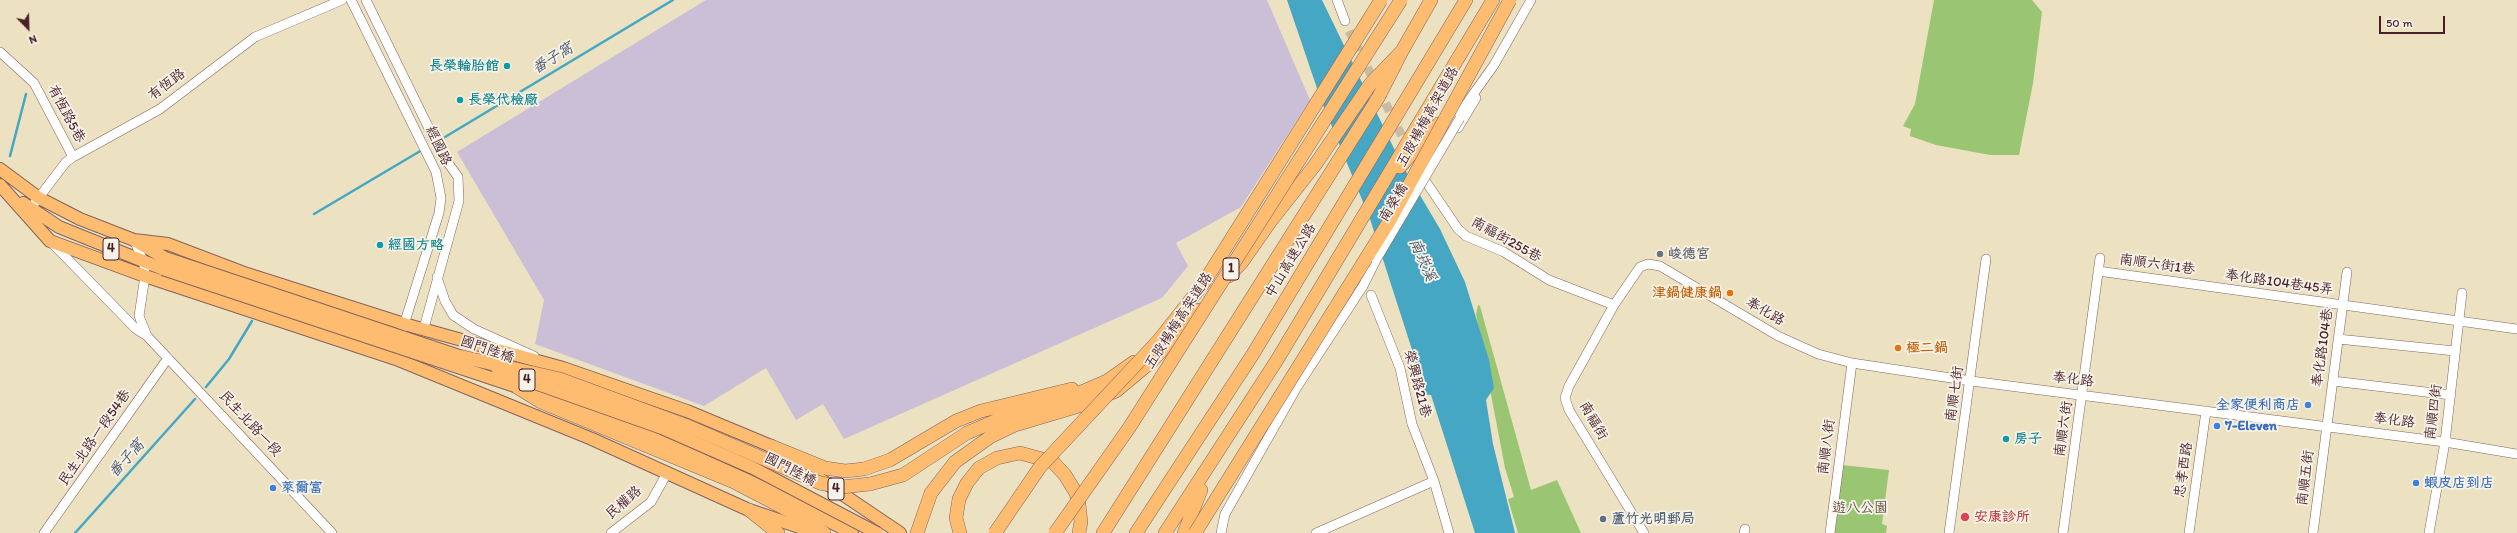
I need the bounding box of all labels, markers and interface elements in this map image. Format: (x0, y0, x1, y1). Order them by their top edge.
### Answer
north arrow (8, 8, 48, 48)
scale bar (2381, 8, 2447, 34)
text: 50 m (2386, 16, 2412, 30)
text: N (27, 32, 39, 47)
water label: 番子窩 (529, 40, 577, 78)
place label: 長榮輪胎館 (429, 58, 499, 74)
marker: 長榮輪胎館 (502, 61, 512, 71)
street label: 五股楊梅高架道路 (1394, 64, 1462, 170)
street label: 有恆路 (145, 66, 189, 104)
street label: 有恆路5巷 (44, 82, 88, 146)
place label: 長榮代檢廠 (468, 92, 538, 108)
marker: 長榮代檢廠 (455, 95, 465, 105)
street label: 經國路 (422, 123, 454, 169)
street label: 南榮橋 (1376, 181, 1412, 225)
street label: 南福街255巷 (1468, 214, 1544, 266)
street label: 中山高速公路 (1262, 221, 1320, 301)
water label: 南崁溪 (1405, 236, 1439, 284)
place label: 經國方略 (388, 237, 444, 253)
road number: 4 (103, 238, 119, 260)
marker: 經國方略 (375, 240, 385, 250)
place label: 峻德宮 (1668, 246, 1710, 262)
marker: 峻德宮 (1655, 249, 1665, 259)
street label: 南順六街1巷 (2118, 251, 2196, 279)
road number: 1 (1223, 258, 1239, 280)
street label: 奉化路104巷45弄 (2224, 267, 2334, 299)
street label: 五股楊梅高架道路 (1141, 269, 1217, 373)
place label: 津鍋健康鍋 (1652, 285, 1722, 301)
marker: 津鍋健康鍋 (1725, 288, 1735, 298)
street label: 奉化路 (1743, 294, 1787, 330)
street label: 奉化路104巷 (2309, 307, 2337, 389)
street label: 國門陸橋 (458, 333, 516, 367)
place label: 極二鍋 (1906, 340, 1948, 356)
marker: 極二鍋 (1893, 343, 1903, 353)
street label: 榮興路21巷 (1400, 348, 1434, 420)
street label: 南順七街 (1943, 365, 1967, 423)
road number: 4 (519, 369, 535, 391)
street label: 奉化路 (2051, 369, 2095, 391)
street label: 南順四街 (2422, 383, 2446, 441)
street label: 民生北路一段54巷 (55, 387, 135, 489)
street label: 民生北路一段 (215, 388, 285, 460)
place label: 全家便利商店 (2216, 397, 2300, 413)
street label: 南福街 (1575, 399, 1611, 443)
street label: 南順六街 (2052, 400, 2076, 458)
marker: 全家便利商店 (2303, 400, 2313, 410)
street label: 奉化路 (2372, 410, 2416, 432)
street label: 南順八街 (1815, 418, 1839, 476)
place label: 7-Eleven (2225, 418, 2277, 434)
marker: 7-Eleven (2212, 421, 2222, 431)
place label: 房子 (2014, 431, 2042, 447)
marker: 房子 (2001, 434, 2011, 444)
water label: 番子窩 (105, 436, 149, 482)
street label: 忠孝西路 (2172, 441, 2196, 499)
street label: 南順五街 (2294, 449, 2318, 507)
street label: 國門陸橋 (761, 450, 819, 490)
place label: 蝦皮店到店 (2424, 475, 2494, 491)
road number: 4 (828, 478, 844, 500)
marker: 蝦皮店到店 (2411, 478, 2421, 488)
place label: 萊爾富 (281, 480, 323, 496)
marker: 萊爾富 (268, 483, 278, 493)
street label: 民權路 (603, 483, 645, 523)
park label: 遊八公園 (1832, 500, 1888, 516)
place label: 安康診所 (1974, 509, 2030, 525)
place label: 蘆竹光明郵局 (1611, 511, 1695, 527)
marker: 安康診所 (1959, 511, 1971, 523)
marker: 蘆竹光明郵局 (1598, 514, 1608, 524)

